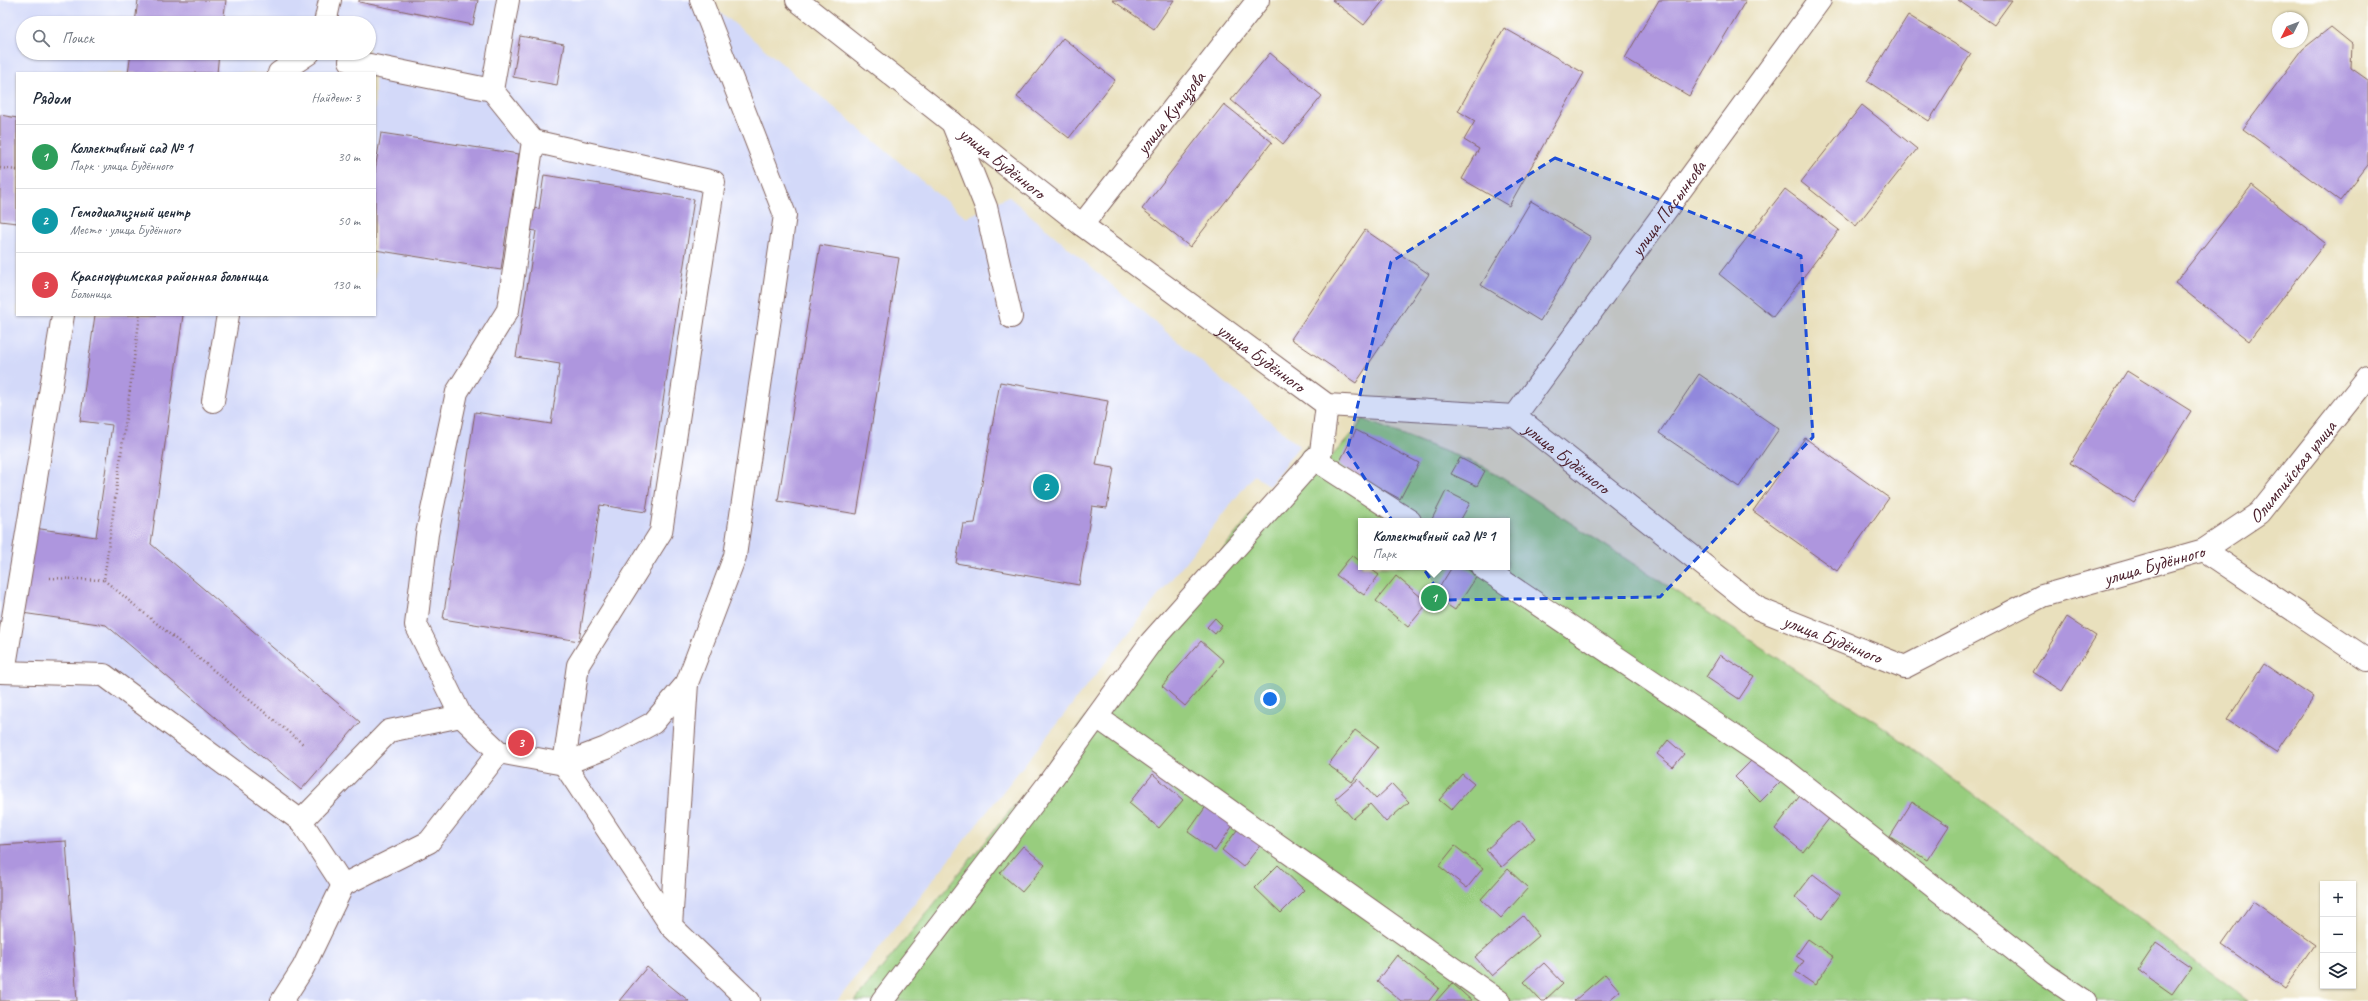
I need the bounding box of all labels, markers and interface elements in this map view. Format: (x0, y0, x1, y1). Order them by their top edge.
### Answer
north arrow (2272, 12, 2308, 48)
search box (16, 16, 376, 60)
icon: search (30, 27, 52, 49)
text: Поиск (62, 29, 94, 48)
street label: улица Кутузова (1130, 65, 1212, 160)
text: Рядом (32, 88, 70, 109)
text: Найдено: 3 (312, 90, 360, 106)
street label: улица Будённого (953, 121, 1052, 206)
text: Коллективный сад № 1 (70, 139, 193, 158)
text: 1 (42, 149, 48, 165)
text: 30 m (338, 149, 360, 165)
street label: улица Пасынкова (1625, 155, 1712, 262)
text: Парк · улица Будённого (70, 158, 173, 174)
text: Гемодиализный центр (70, 203, 190, 222)
text: 2 (42, 213, 48, 229)
text: 50 m (338, 213, 360, 229)
text: Место · улица Будённого (70, 222, 180, 238)
text: Красноуфимская районная больница (70, 267, 267, 286)
text: 3 (42, 277, 48, 293)
text: 130 m (332, 277, 360, 293)
text: Больница (70, 286, 111, 302)
street label: улица Будённого (1211, 317, 1312, 399)
street label: Олимпийская улица (2245, 414, 2343, 529)
street label: улица Будённого (1518, 416, 1616, 501)
pin: 2 (1033, 472, 1059, 502)
popup (1358, 518, 1510, 570)
text: Коллективный сад № 1 (1373, 527, 1495, 546)
street label: улица Будённого (2100, 539, 2209, 591)
text: Парк (1373, 546, 1396, 562)
pin: 1 (1421, 583, 1447, 613)
street label: улица Будённого (1779, 609, 1887, 670)
your location (1260, 689, 1280, 709)
pin: 3 (508, 728, 534, 758)
map controls (2320, 881, 2356, 989)
button: + (2320, 881, 2356, 917)
button: − (2320, 917, 2356, 953)
button: layers (2320, 953, 2356, 989)

